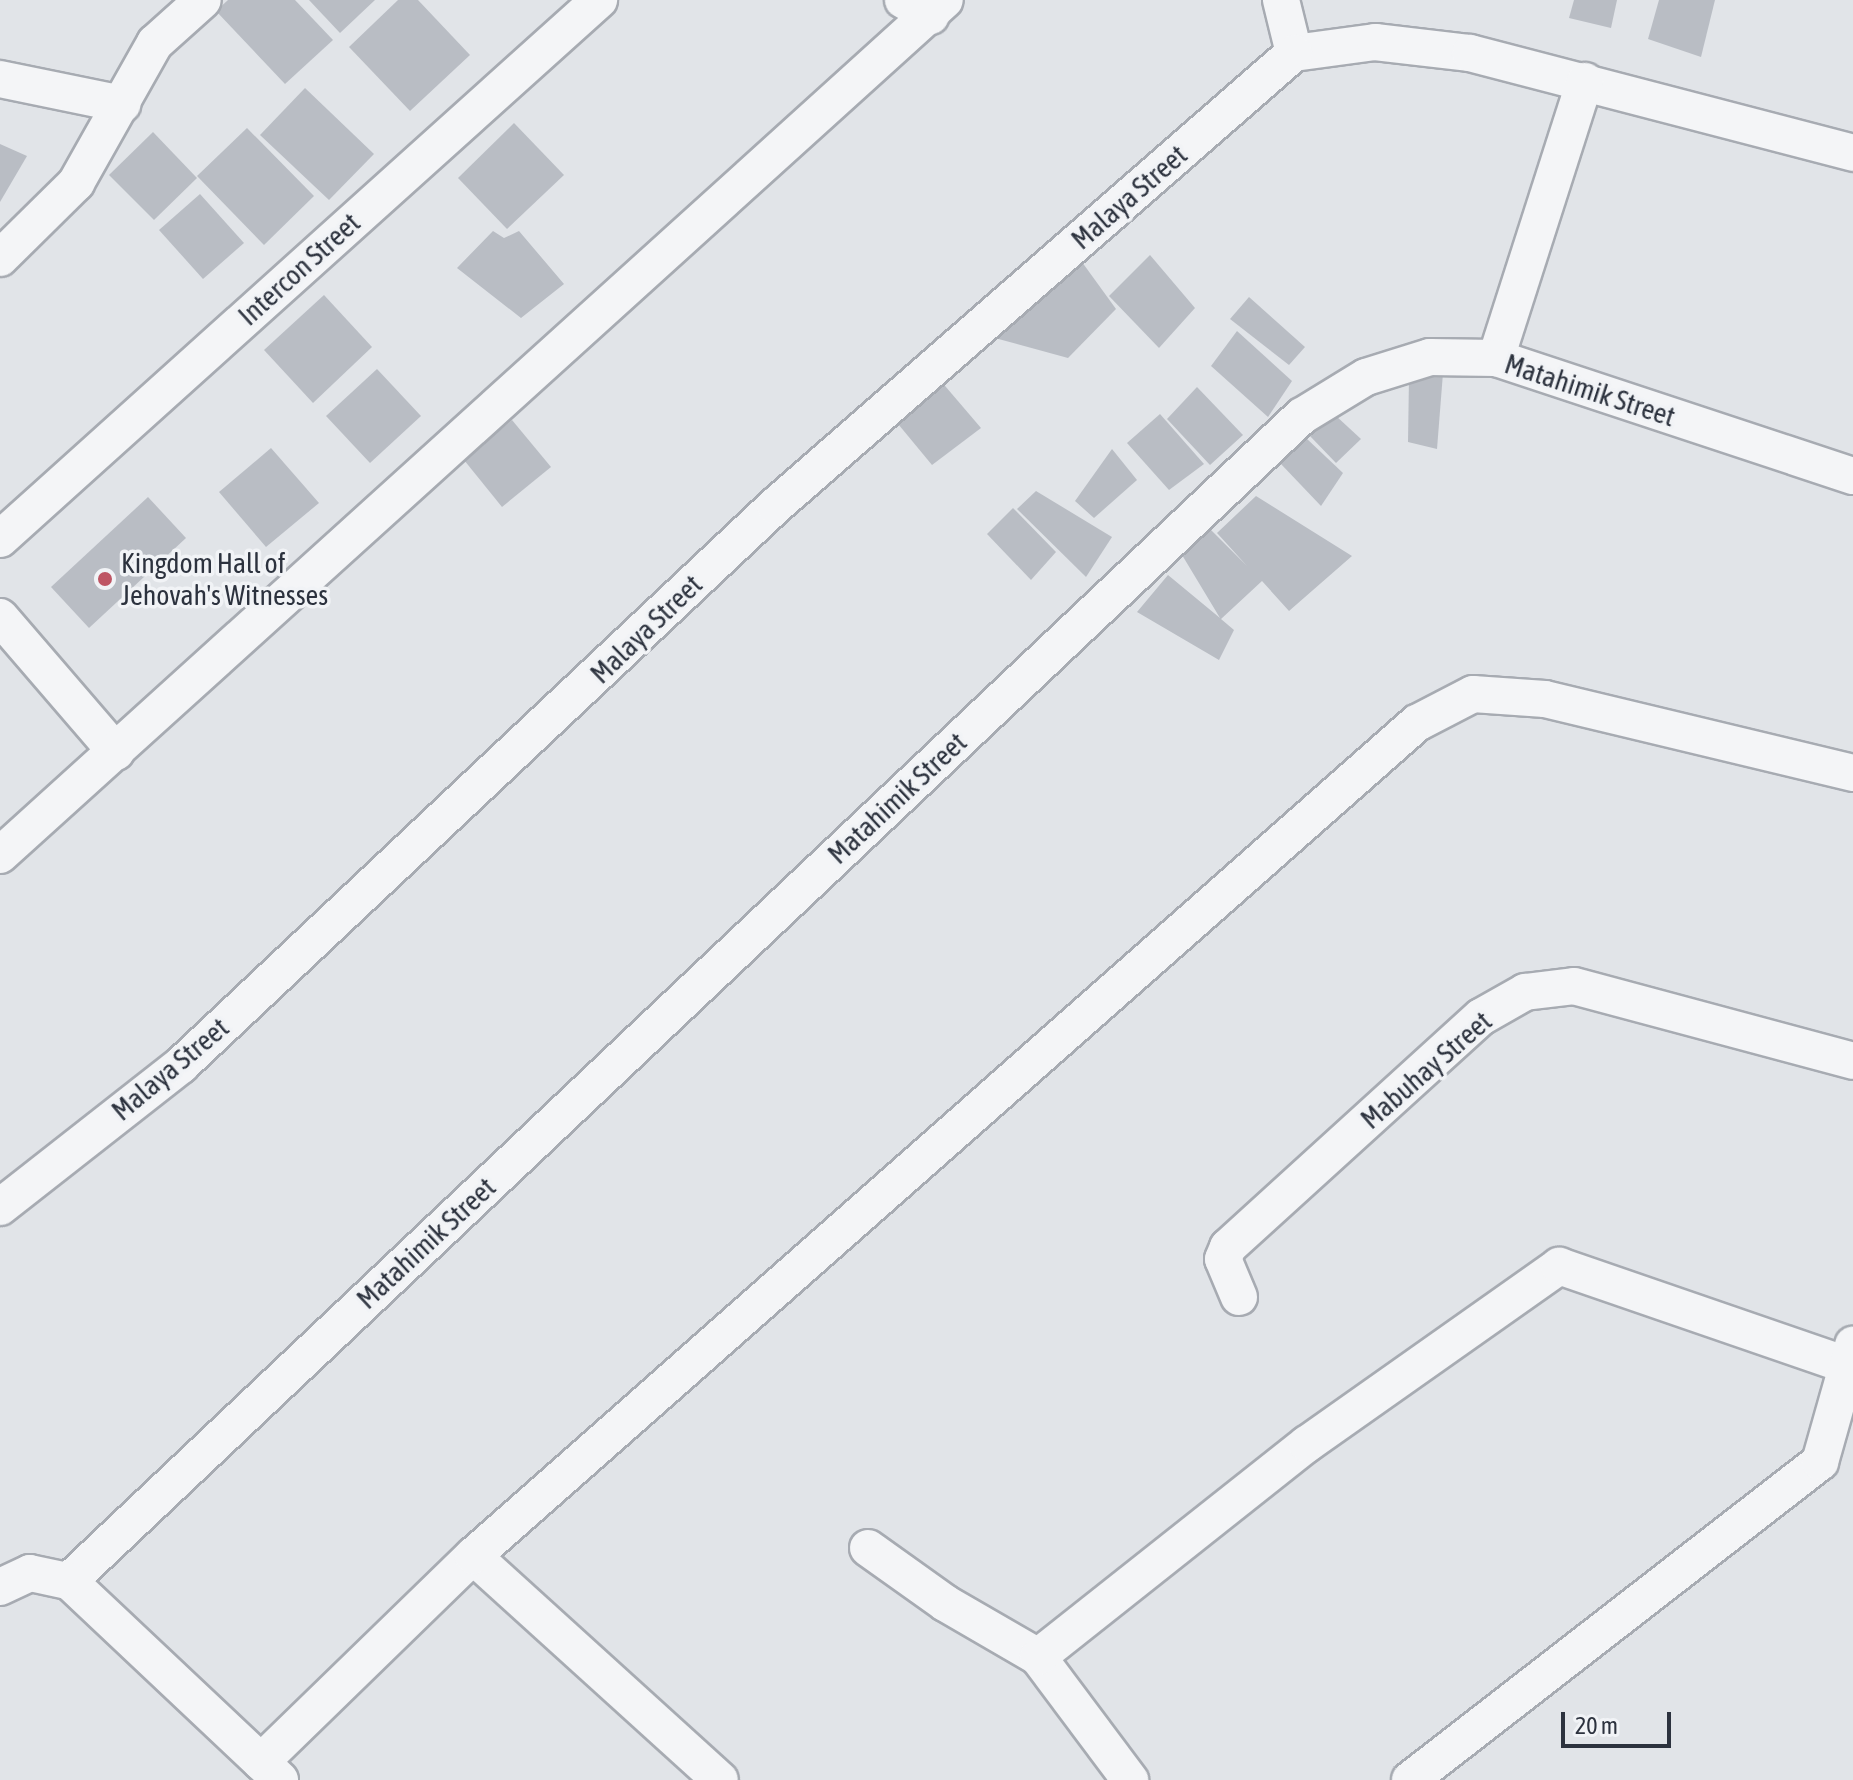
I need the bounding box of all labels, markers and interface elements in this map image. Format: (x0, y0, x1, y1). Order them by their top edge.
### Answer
street label: Malaya Street (1064, 138, 1194, 256)
street label: Intercon Street (231, 206, 367, 332)
street label: Matahimik Street (1501, 347, 1679, 433)
place label: Kingdom Hall of Jehovah's Witnesses (121, 546, 328, 612)
street label: Malaya Street (583, 568, 709, 690)
marker: Kingdom Hall of Jehovah's Witnesses (96, 570, 114, 588)
street label: Matahimik Street (821, 725, 973, 871)
street label: Mabuhay Street (1354, 1004, 1498, 1136)
street label: Malaya Street (105, 1011, 235, 1127)
street label: Matahimik Street (350, 1170, 502, 1316)
scale bar (1565, 1696, 1675, 1746)
text: 20 m (1575, 1712, 1618, 1739)

